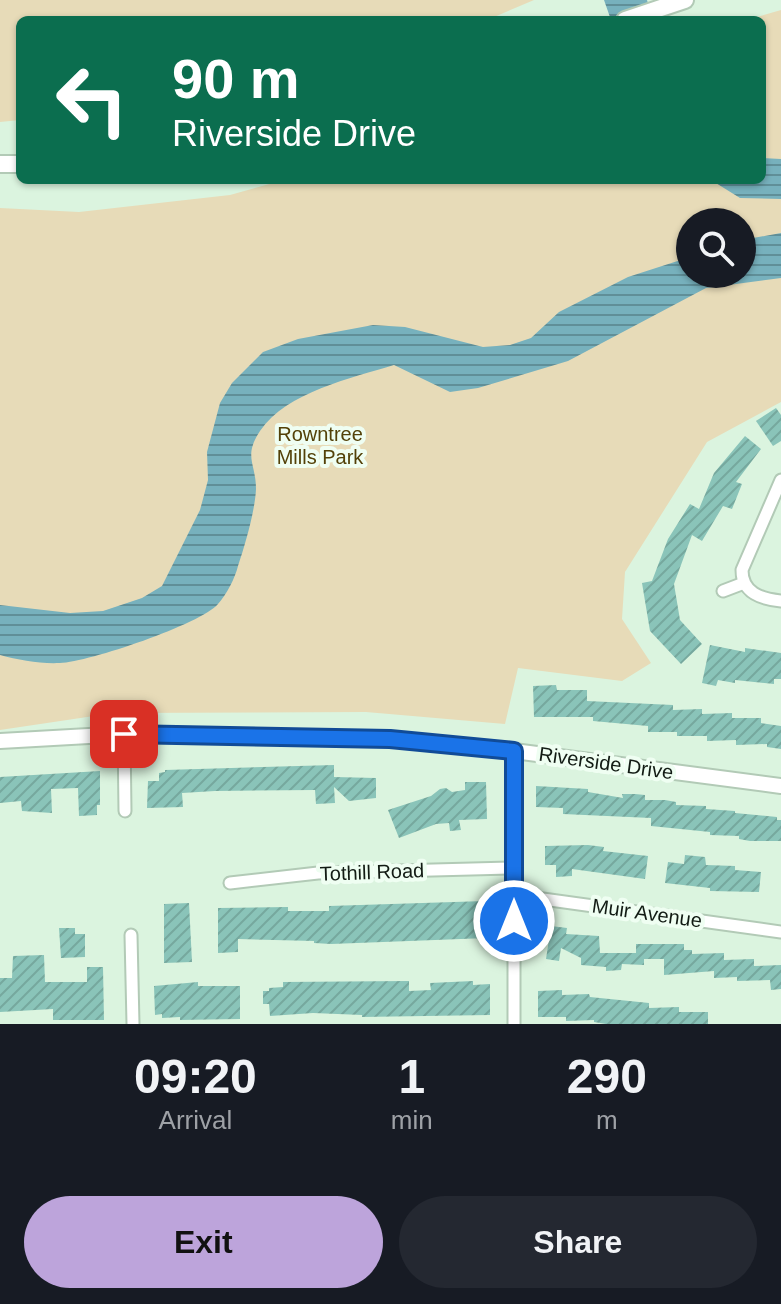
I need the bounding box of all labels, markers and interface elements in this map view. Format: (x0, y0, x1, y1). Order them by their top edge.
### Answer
text: 90 m (172, 47, 300, 110)
icon: left (40, 48, 144, 152)
text: Riverside Drive (172, 113, 416, 154)
map controls (676, 208, 756, 288)
button: search (676, 208, 756, 288)
park label: Rowntree Mills Park (277, 423, 364, 468)
pin (90, 700, 158, 768)
icon: arrive (102, 712, 146, 756)
street label: Riverside Drive (537, 743, 675, 783)
street label: Tothill Road (319, 859, 425, 885)
position arrow (472, 879, 556, 963)
street label: Muir Avenue (591, 894, 703, 932)
text: 09:20 (134, 1050, 257, 1103)
text: 1 (398, 1050, 425, 1103)
text: 290 (567, 1050, 647, 1103)
text: Arrival (159, 1105, 232, 1135)
text: min (391, 1105, 433, 1135)
text: m (596, 1105, 618, 1135)
button: Exit (24, 1196, 383, 1288)
button: Share (399, 1196, 757, 1288)

